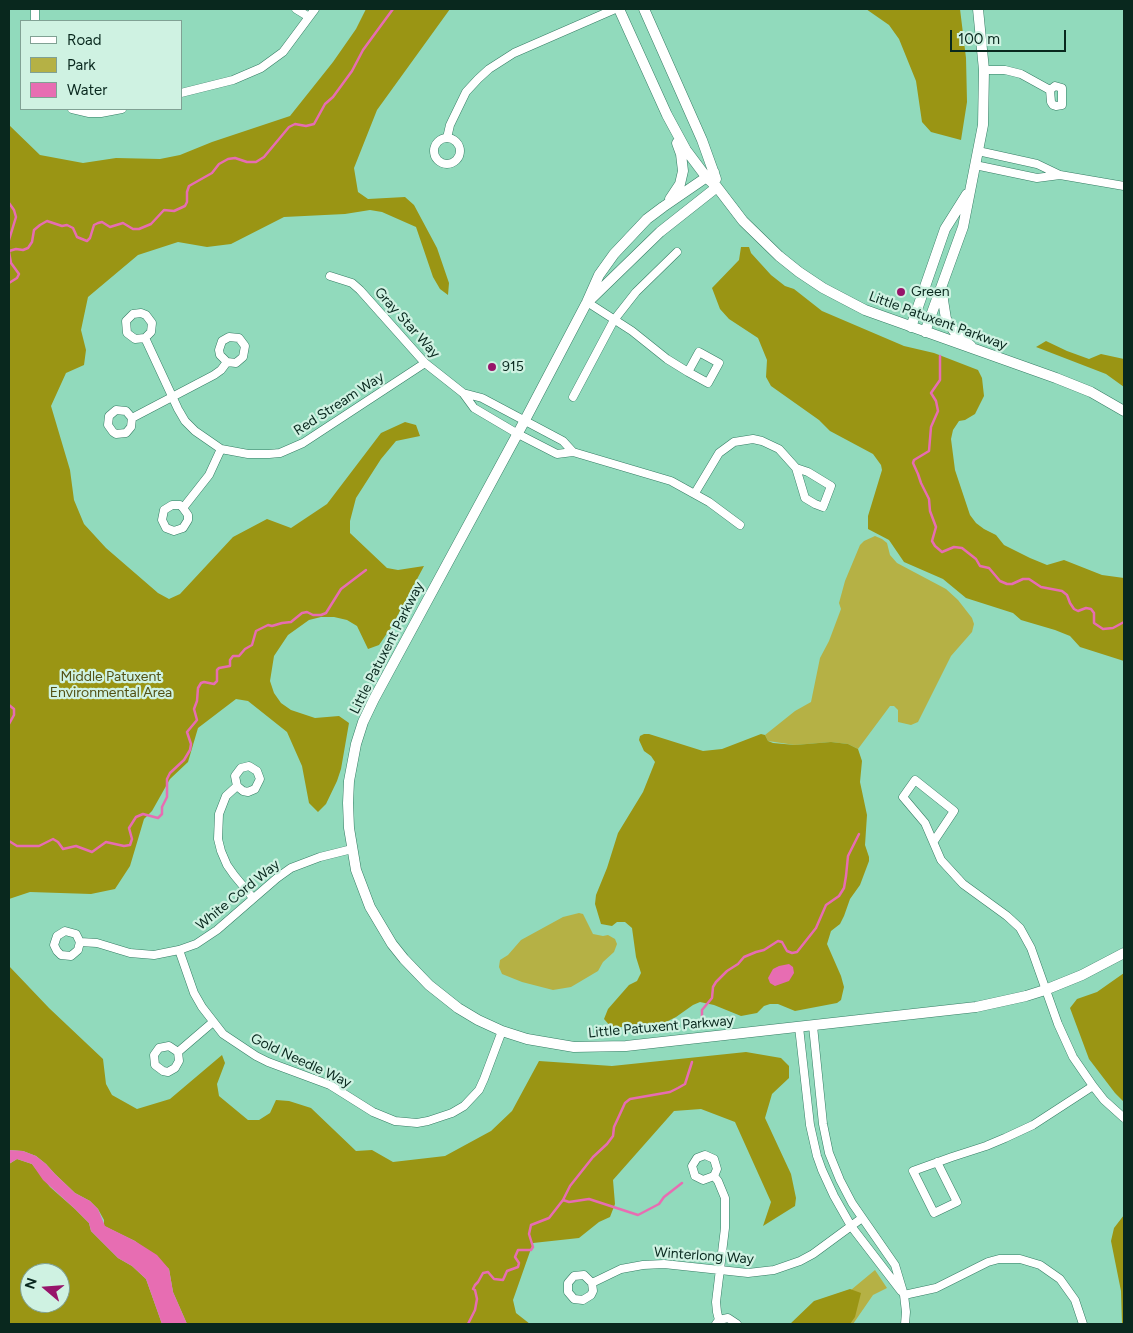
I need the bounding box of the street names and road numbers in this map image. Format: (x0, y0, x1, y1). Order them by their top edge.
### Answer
street label: Gray Star Way (371, 284, 443, 362)
street label: Little Patuxent Parkway (866, 288, 1010, 354)
street label: Red Stream Way (291, 369, 387, 439)
street label: Little Patuxent Parkway (346, 579, 428, 717)
street label: White Cord Way (193, 856, 283, 934)
street label: Little Patuxent Parkway (587, 1012, 735, 1042)
street label: Gold Needle Way (248, 1030, 354, 1092)
street label: Winterlong Way (653, 1244, 755, 1268)

